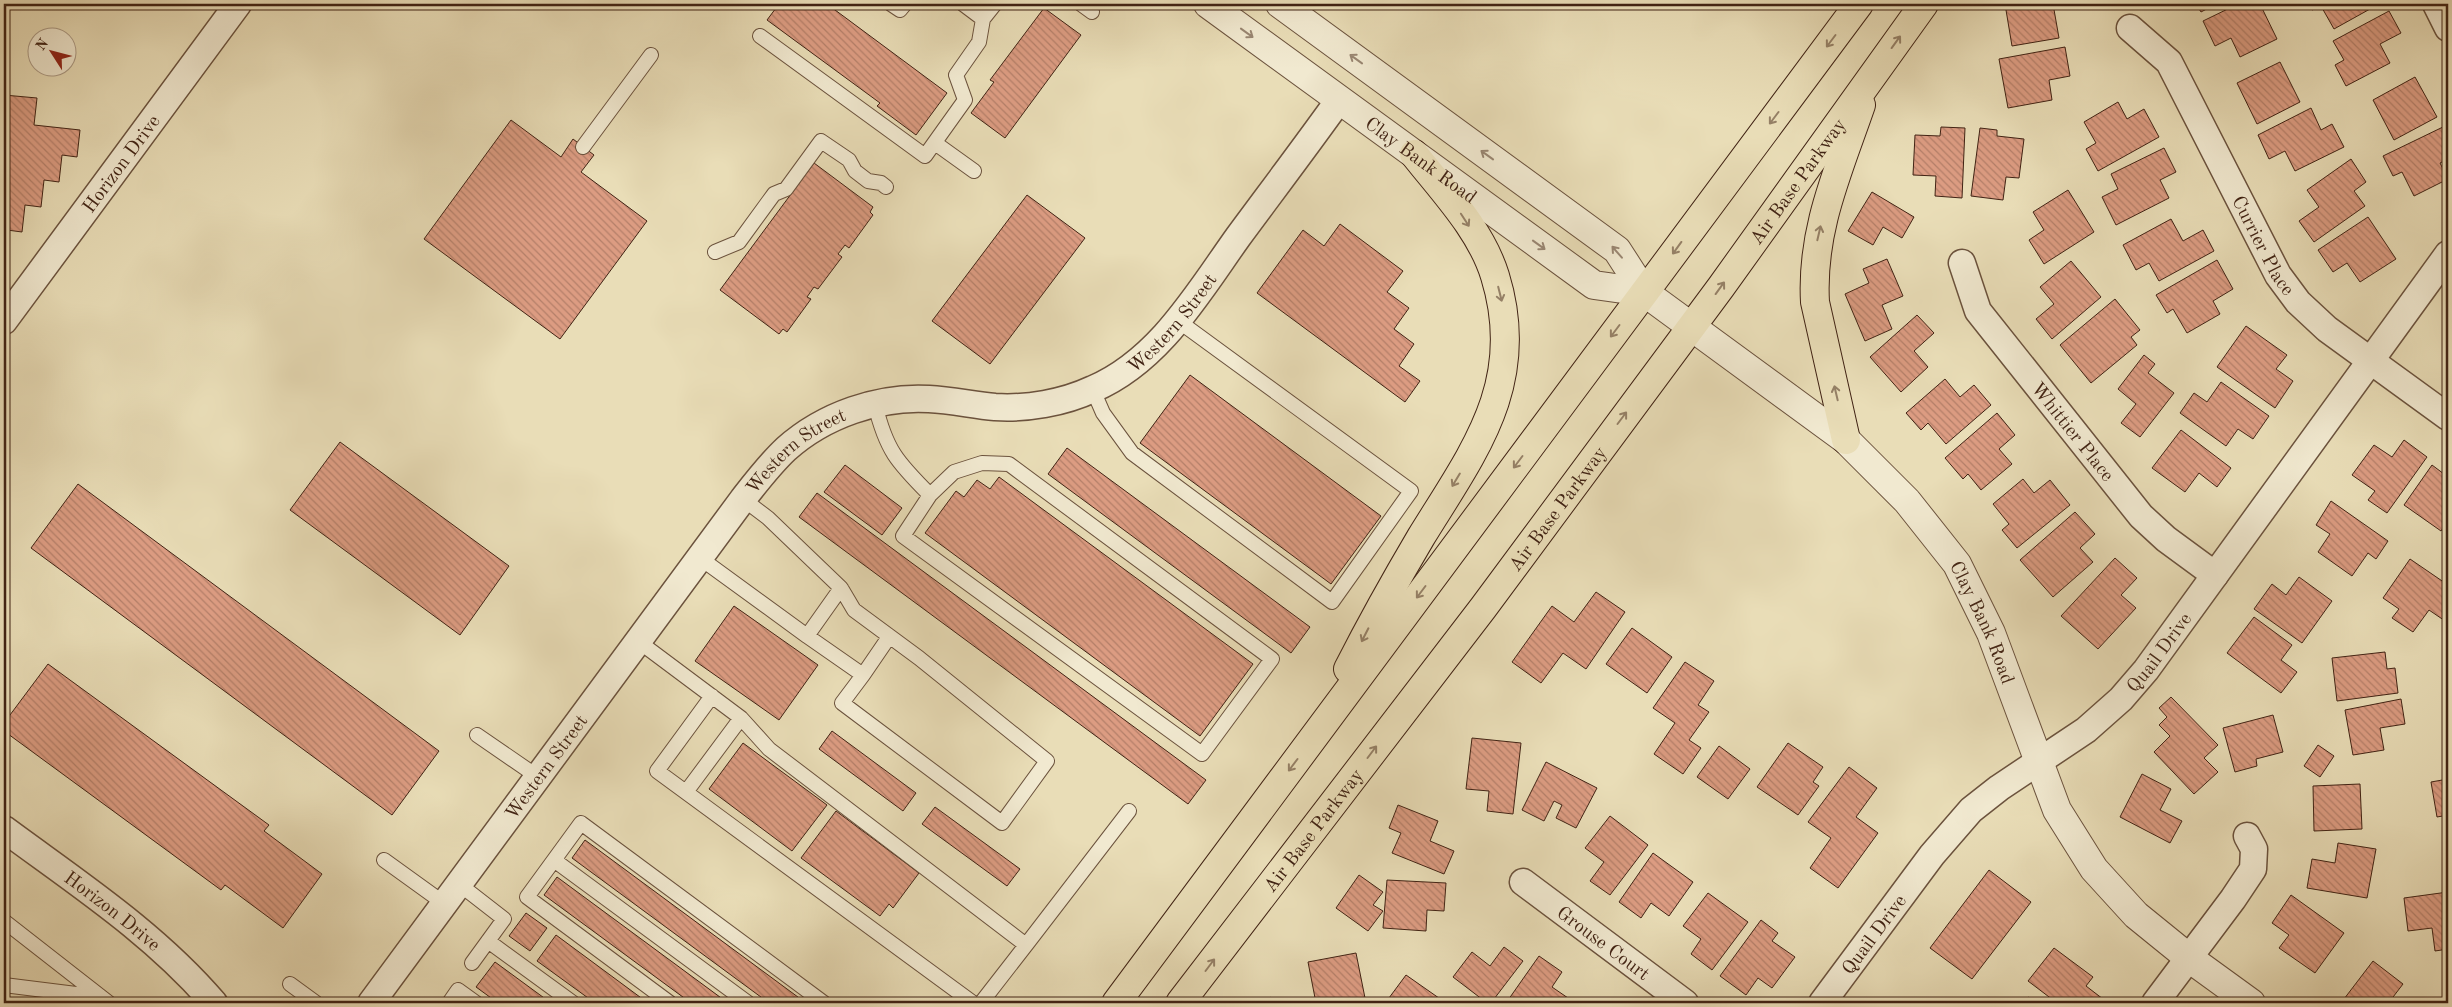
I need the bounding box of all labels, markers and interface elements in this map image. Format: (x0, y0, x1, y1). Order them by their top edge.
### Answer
one-way arrow (1240, 27, 1253, 38)
north arrow (28, 28, 78, 78)
one-way arrow (1826, 34, 1836, 48)
one-way arrow (1891, 35, 1901, 49)
text: N (33, 36, 51, 53)
one-way arrow (1350, 54, 1363, 65)
one-way arrow (1768, 111, 1779, 124)
street label: Horizon Drive (80, 112, 165, 217)
street label: Clay Bank Road (1361, 115, 1479, 208)
street label: Air Base Parkway (1748, 116, 1851, 249)
one-way arrow (1480, 150, 1494, 160)
street label: Currier Place (2227, 193, 2297, 300)
one-way arrow (1460, 213, 1470, 227)
one-way arrow (1815, 226, 1824, 242)
one-way arrow (1532, 240, 1546, 250)
one-way arrow (1671, 241, 1682, 254)
one-way arrow (1611, 246, 1623, 259)
street label: Western Street (1125, 271, 1221, 378)
one-way arrow (1715, 281, 1725, 295)
one-way arrow (1496, 286, 1505, 302)
one-way arrow (1609, 324, 1620, 337)
street label: Whittier Place (2027, 380, 2116, 486)
one-way arrow (1830, 385, 1840, 401)
street label: Western Street (744, 407, 849, 498)
one-way arrow (1617, 411, 1627, 425)
street label: Air Base Parkway (1507, 444, 1611, 576)
one-way arrow (1513, 455, 1523, 469)
one-way arrow (1451, 473, 1462, 487)
street label: Clay Bank Road (1945, 559, 2016, 687)
one-way arrow (1416, 585, 1426, 599)
street label: Quail Drive (2124, 610, 2196, 697)
one-way arrow (1360, 627, 1369, 642)
street label: Western Street (503, 712, 592, 824)
one-way arrow (1367, 746, 1378, 759)
one-way arrow (1288, 758, 1298, 772)
street label: Air Base Parkway (1261, 766, 1368, 897)
street label: Horizon Drive (60, 869, 163, 956)
street label: Quail Drive (1840, 892, 1911, 979)
street label: Grouse Court (1553, 904, 1652, 985)
one-way arrow (1204, 958, 1215, 971)

